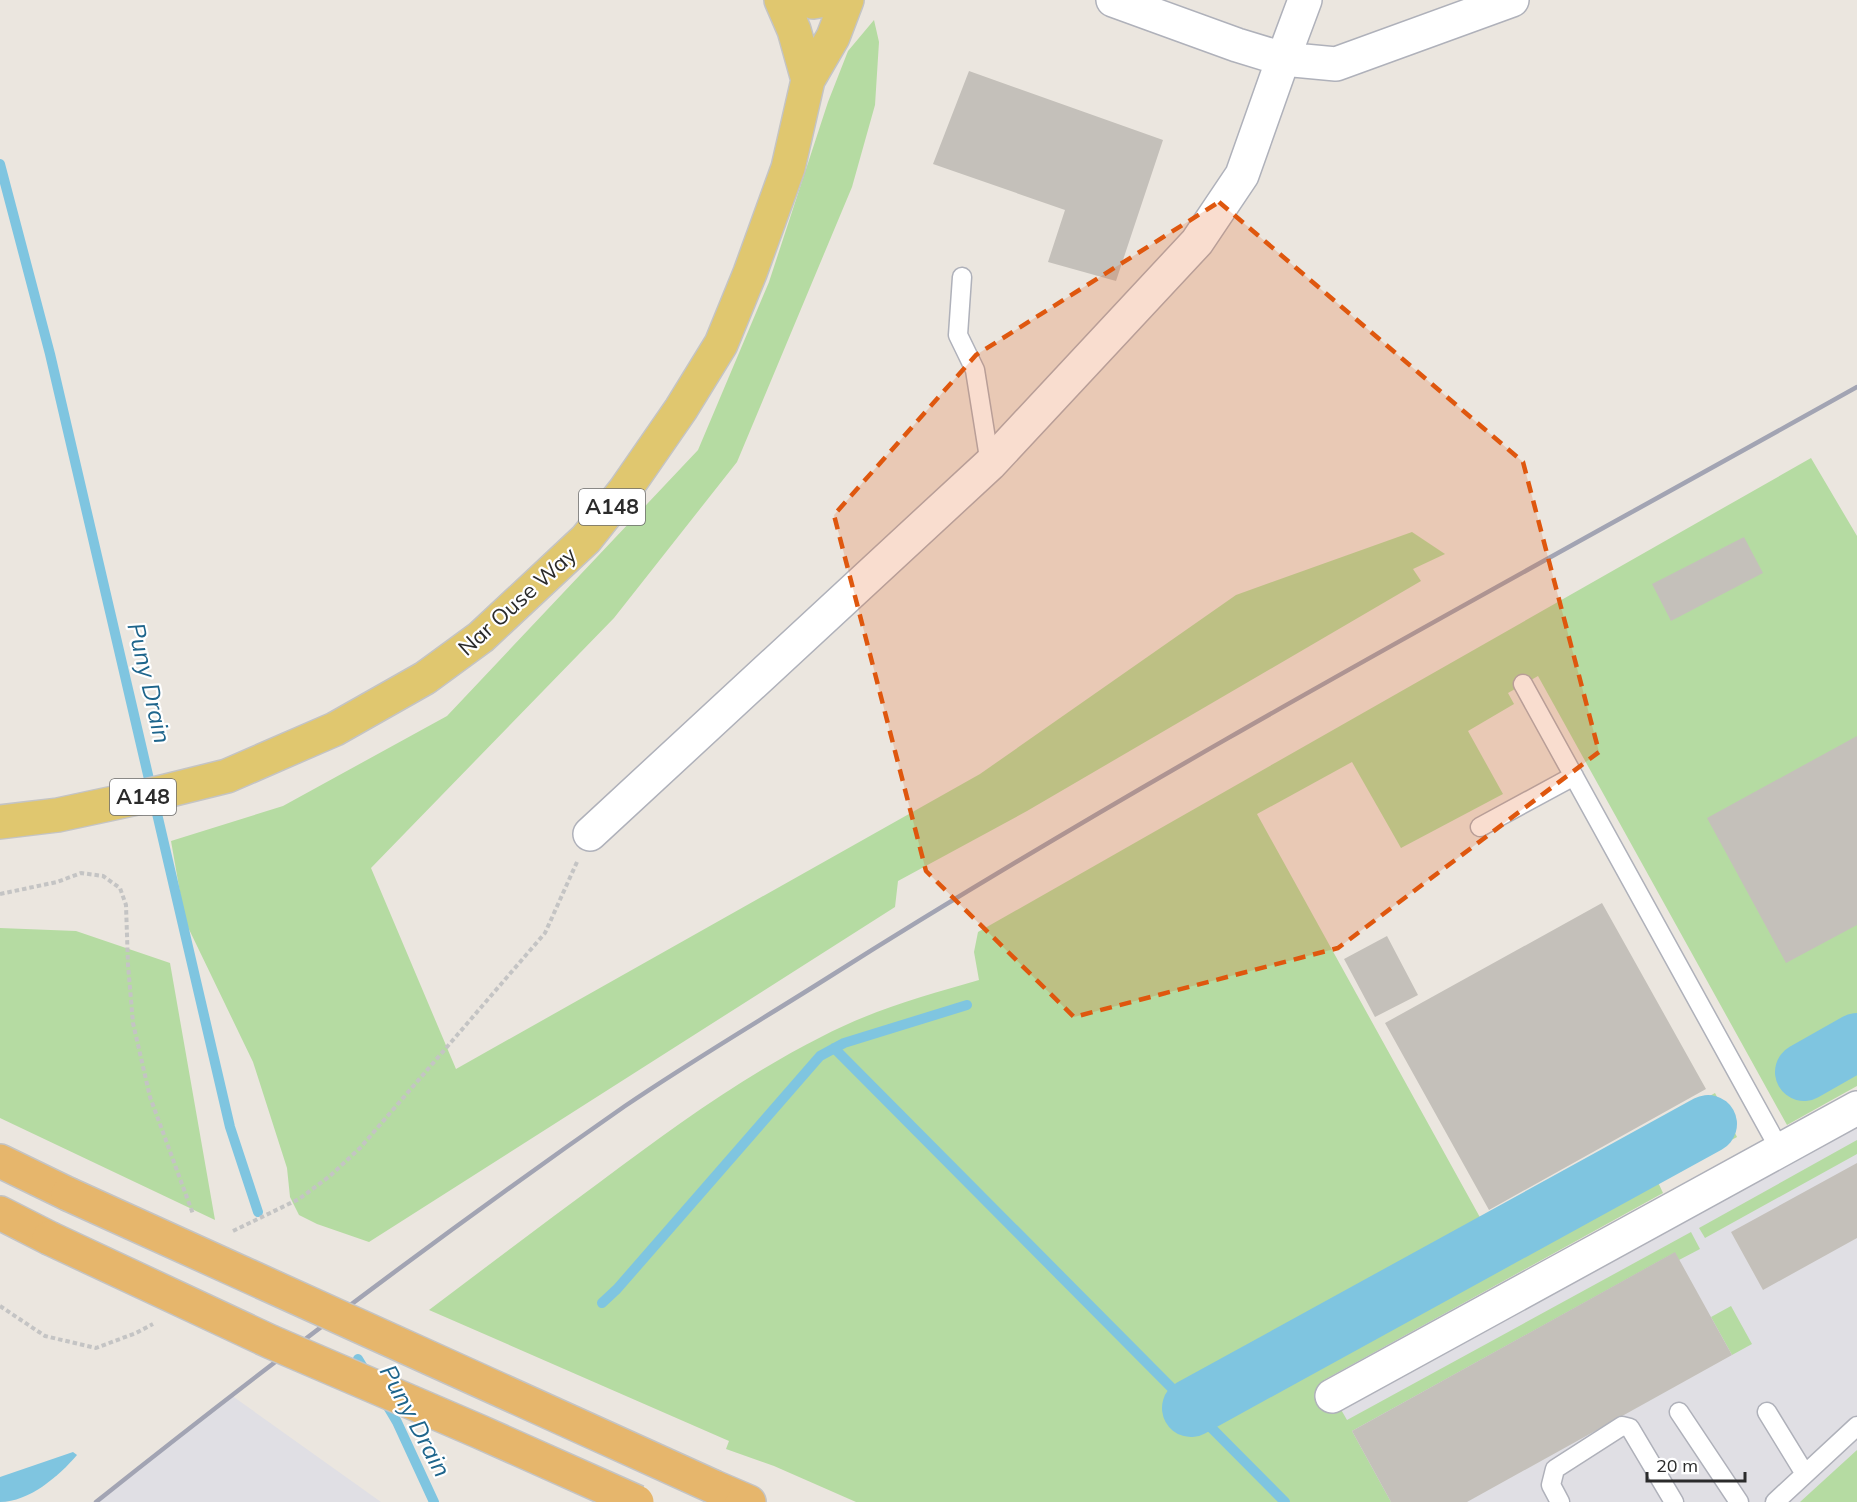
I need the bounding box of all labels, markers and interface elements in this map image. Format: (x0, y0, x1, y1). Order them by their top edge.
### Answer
road number: A148 (579, 489, 645, 525)
street label: Nar Ouse Way (452, 540, 582, 661)
water label: Puny Drain (122, 619, 178, 746)
road number: A148 (110, 779, 176, 815)
water label: Puny Drain (374, 1359, 458, 1482)
scale bar (1647, 1445, 1744, 1483)
text: 20 m (1656, 1454, 1698, 1477)

